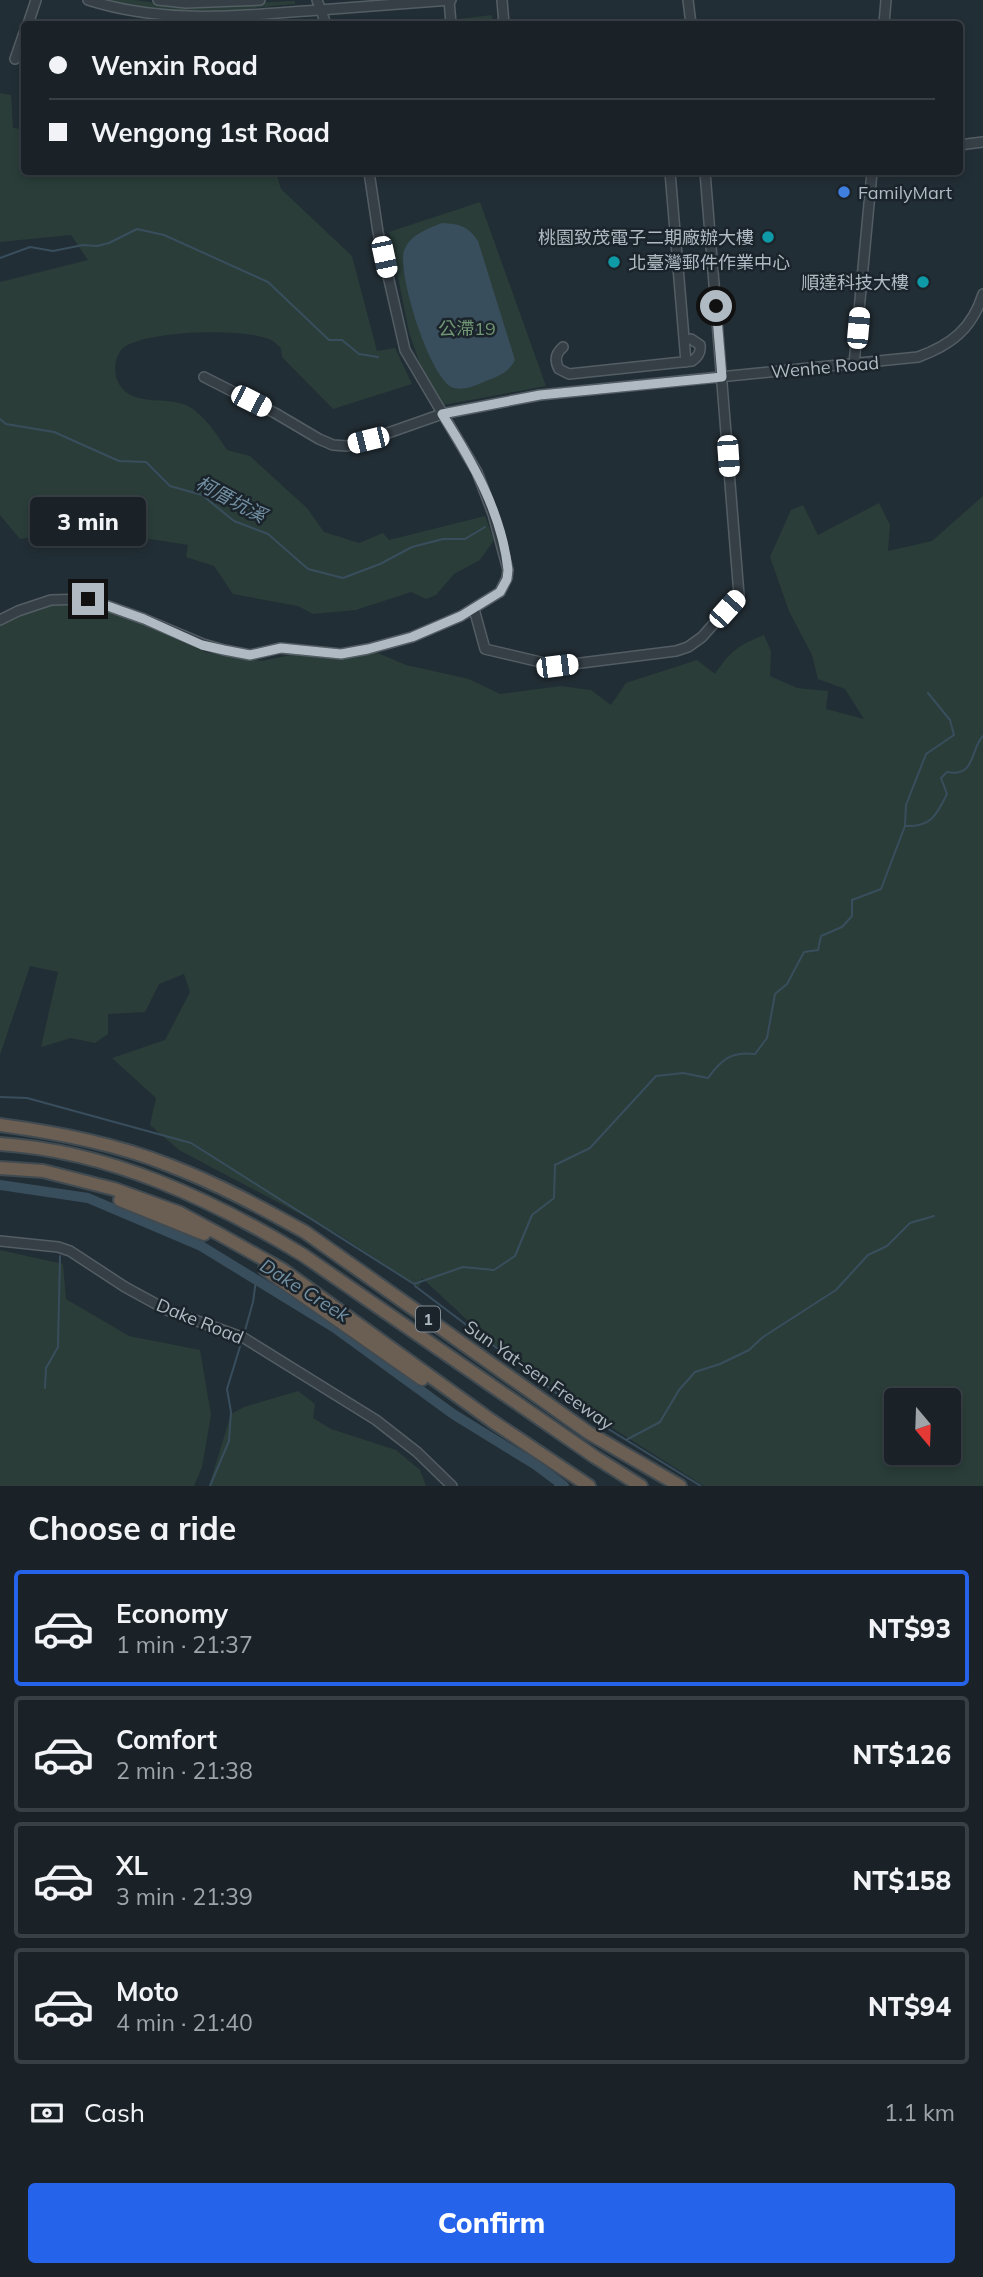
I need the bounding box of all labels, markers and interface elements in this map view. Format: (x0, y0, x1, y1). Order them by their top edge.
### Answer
text: Wenxin Road (91, 49, 258, 82)
text: Wengong 1st Road (91, 116, 330, 149)
place label: FamilyMart (858, 181, 952, 204)
marker: FamilyMart (836, 184, 852, 200)
place label: 桃園致茂電子二期廠辦大樓 (538, 226, 754, 249)
marker: 桃園致茂電子二期廠辦大樓 (760, 229, 776, 245)
car (370, 234, 399, 280)
place label: 北臺灣郵件作業中心 (628, 251, 790, 274)
marker: 北臺灣郵件作業中心 (606, 254, 622, 270)
place label: 順達科技大樓 (801, 271, 909, 294)
marker: 順達科技大樓 (915, 274, 931, 290)
route start (700, 290, 732, 322)
car (846, 306, 871, 350)
park label: 公滯19 (438, 317, 496, 340)
street label: Wenhe Road (770, 351, 880, 383)
car (228, 382, 275, 420)
car (346, 425, 391, 455)
car (717, 434, 740, 478)
water label: 柯厝坑溪 (192, 471, 273, 529)
callout: 3 min (30, 498, 146, 546)
text: 3 min (57, 507, 119, 536)
route end (72, 583, 104, 615)
car (706, 586, 749, 632)
car (535, 653, 580, 679)
water label: Dake Creek (256, 1253, 355, 1327)
street label: Dake Road (153, 1293, 247, 1349)
road number: 1 (416, 1306, 440, 1331)
street label: Sun Yat-sen Freeway (460, 1315, 618, 1435)
north arrow (884, 1388, 961, 1465)
map controls (884, 1388, 961, 1465)
text: Choose a ride (28, 1508, 236, 1548)
icon: car (32, 1597, 95, 1660)
text: Economy (116, 1597, 228, 1630)
text: NT$93 (868, 1612, 951, 1645)
text: 1 min · 21:37 (116, 1630, 253, 1659)
icon: car (32, 1723, 95, 1786)
text: Comfort (116, 1723, 217, 1756)
text: NT$126 (853, 1738, 951, 1771)
text: 2 min · 21:38 (116, 1756, 253, 1785)
icon: car (32, 1849, 95, 1912)
text: XL (116, 1849, 148, 1882)
text: NT$158 (853, 1864, 951, 1897)
text: 3 min · 21:39 (116, 1882, 253, 1911)
icon: car (32, 1975, 95, 2038)
text: Moto (116, 1975, 179, 2008)
text: NT$94 (868, 1990, 951, 2023)
text: 4 min · 21:40 (116, 2008, 253, 2037)
icon: cash (28, 2094, 66, 2132)
text: Cash (84, 2096, 145, 2129)
text: 1.1 km (884, 2098, 955, 2127)
button: Confirm (28, 2183, 955, 2263)

